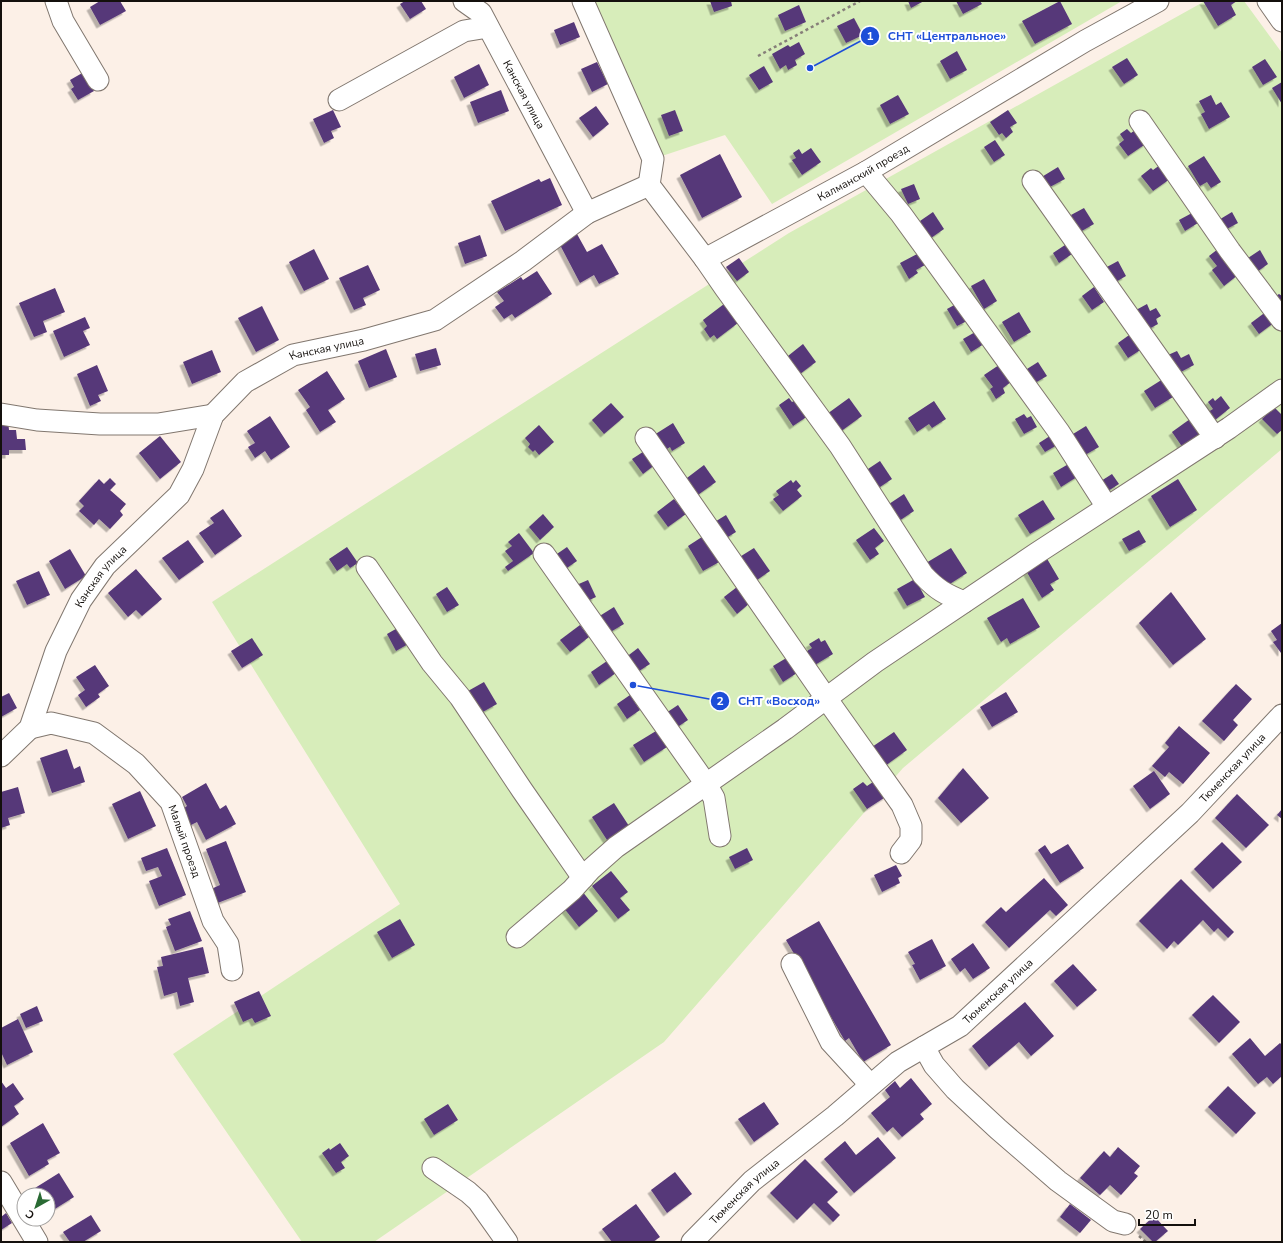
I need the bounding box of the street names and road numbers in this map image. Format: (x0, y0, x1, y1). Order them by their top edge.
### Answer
street label: Канская улица (499, 58, 548, 132)
street label: Калманский проезд (815, 141, 912, 205)
street label: Канская улица (286, 333, 365, 364)
street label: Канская улица (71, 542, 130, 610)
street label: Тюменская улица (1196, 730, 1269, 806)
street label: Малый проезд (165, 803, 204, 880)
street label: Тюменская улица (960, 955, 1036, 1028)
street label: Тюменская улица (707, 1155, 783, 1228)

